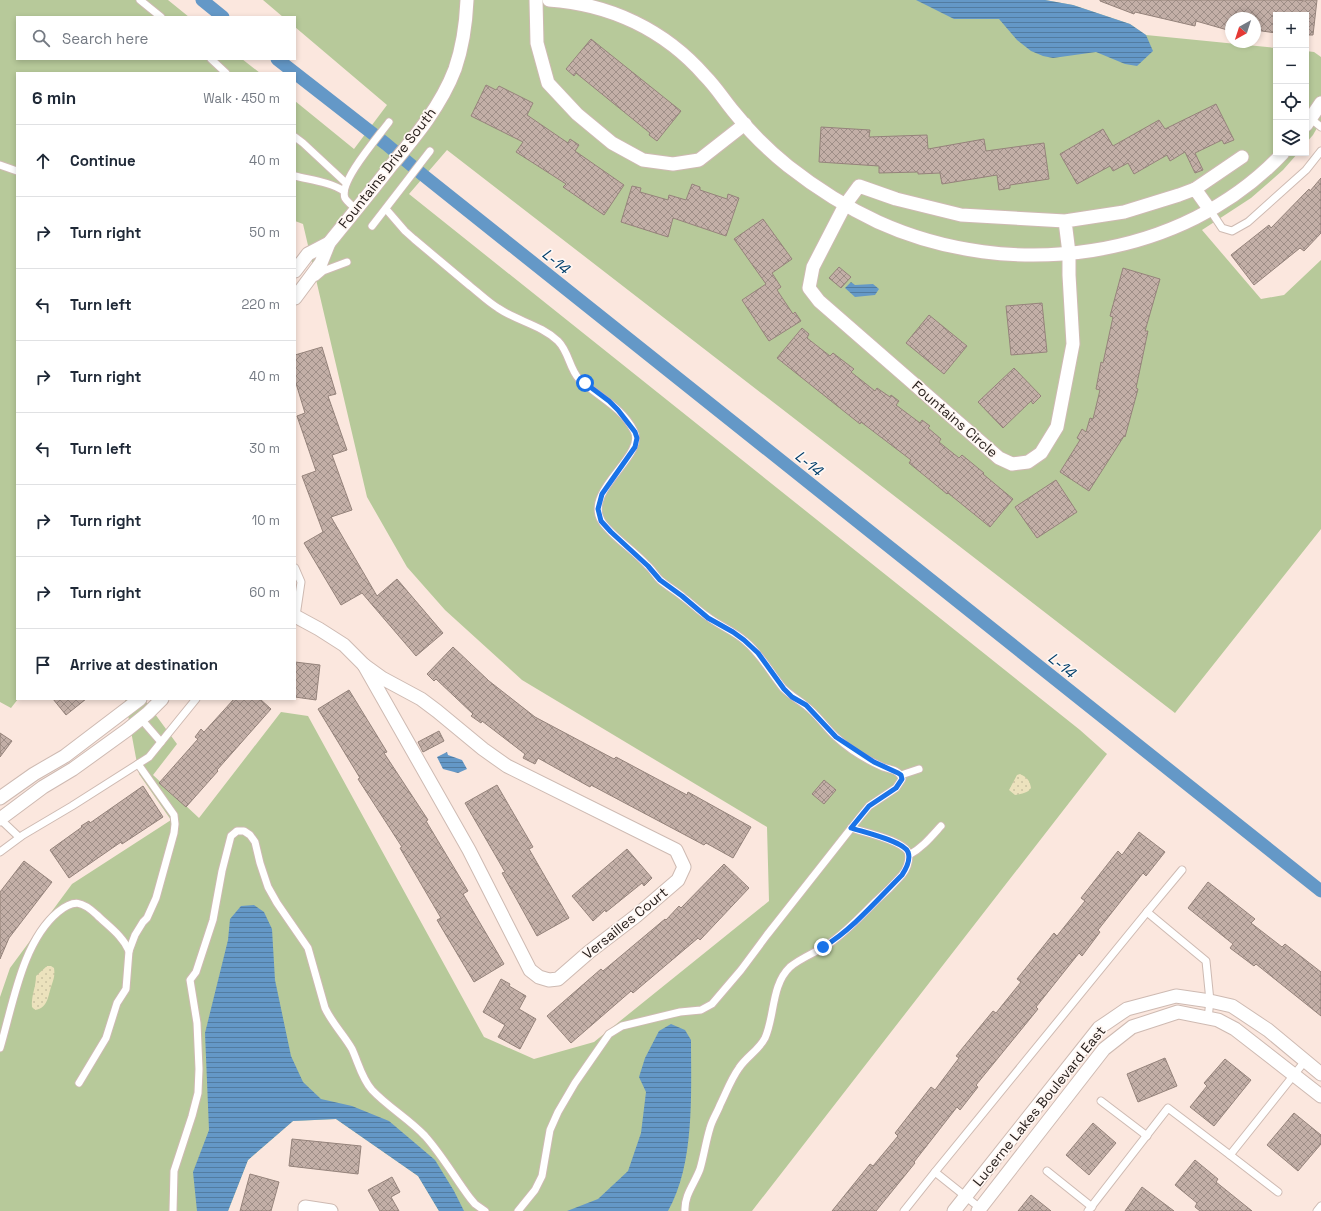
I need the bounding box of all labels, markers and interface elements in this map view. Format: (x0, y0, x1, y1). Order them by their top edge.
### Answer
north arrow (1225, 12, 1261, 48)
map controls (1273, 12, 1309, 156)
button: + (1273, 12, 1309, 48)
search box (16, 16, 296, 60)
icon: search (30, 27, 52, 49)
text: Search here (62, 29, 148, 48)
button: − (1273, 48, 1309, 84)
button: locate (1273, 84, 1309, 120)
text: 6 min (32, 87, 76, 109)
text: Walk · 450 m (203, 90, 280, 107)
street label: Fountains Drive South (334, 104, 440, 232)
button: layers (1273, 120, 1309, 156)
icon: ahead (32, 150, 54, 172)
text: Continue (70, 151, 136, 170)
text: 40 m (249, 152, 280, 169)
icon: right (32, 222, 54, 244)
text: Turn right (70, 223, 141, 242)
text: 50 m (249, 224, 280, 241)
water label: L-14 (538, 244, 574, 278)
icon: left (32, 294, 54, 316)
text: Turn left (70, 295, 132, 314)
text: 220 m (241, 296, 280, 313)
icon: right (32, 366, 54, 388)
text: Turn right (70, 367, 141, 386)
text: 40 m (249, 368, 280, 385)
route start (576, 374, 594, 392)
street label: Fountains Circle (908, 377, 1002, 461)
icon: left (32, 438, 54, 460)
text: Turn left (70, 439, 132, 458)
text: 30 m (249, 440, 280, 457)
water label: L-14 (791, 446, 827, 480)
icon: right (32, 510, 54, 532)
text: Turn right (70, 511, 141, 530)
text: 10 m (252, 512, 280, 529)
icon: right (32, 582, 54, 604)
text: Turn right (70, 583, 141, 602)
text: 60 m (249, 584, 280, 601)
water label: L-14 (1044, 648, 1080, 682)
icon: arrive (32, 654, 54, 676)
text: Arrive at destination (70, 655, 218, 674)
street label: Versailles Court (579, 883, 671, 963)
route end (814, 938, 832, 956)
street label: Lucerne Lakes Boulevard East (969, 1022, 1109, 1190)

